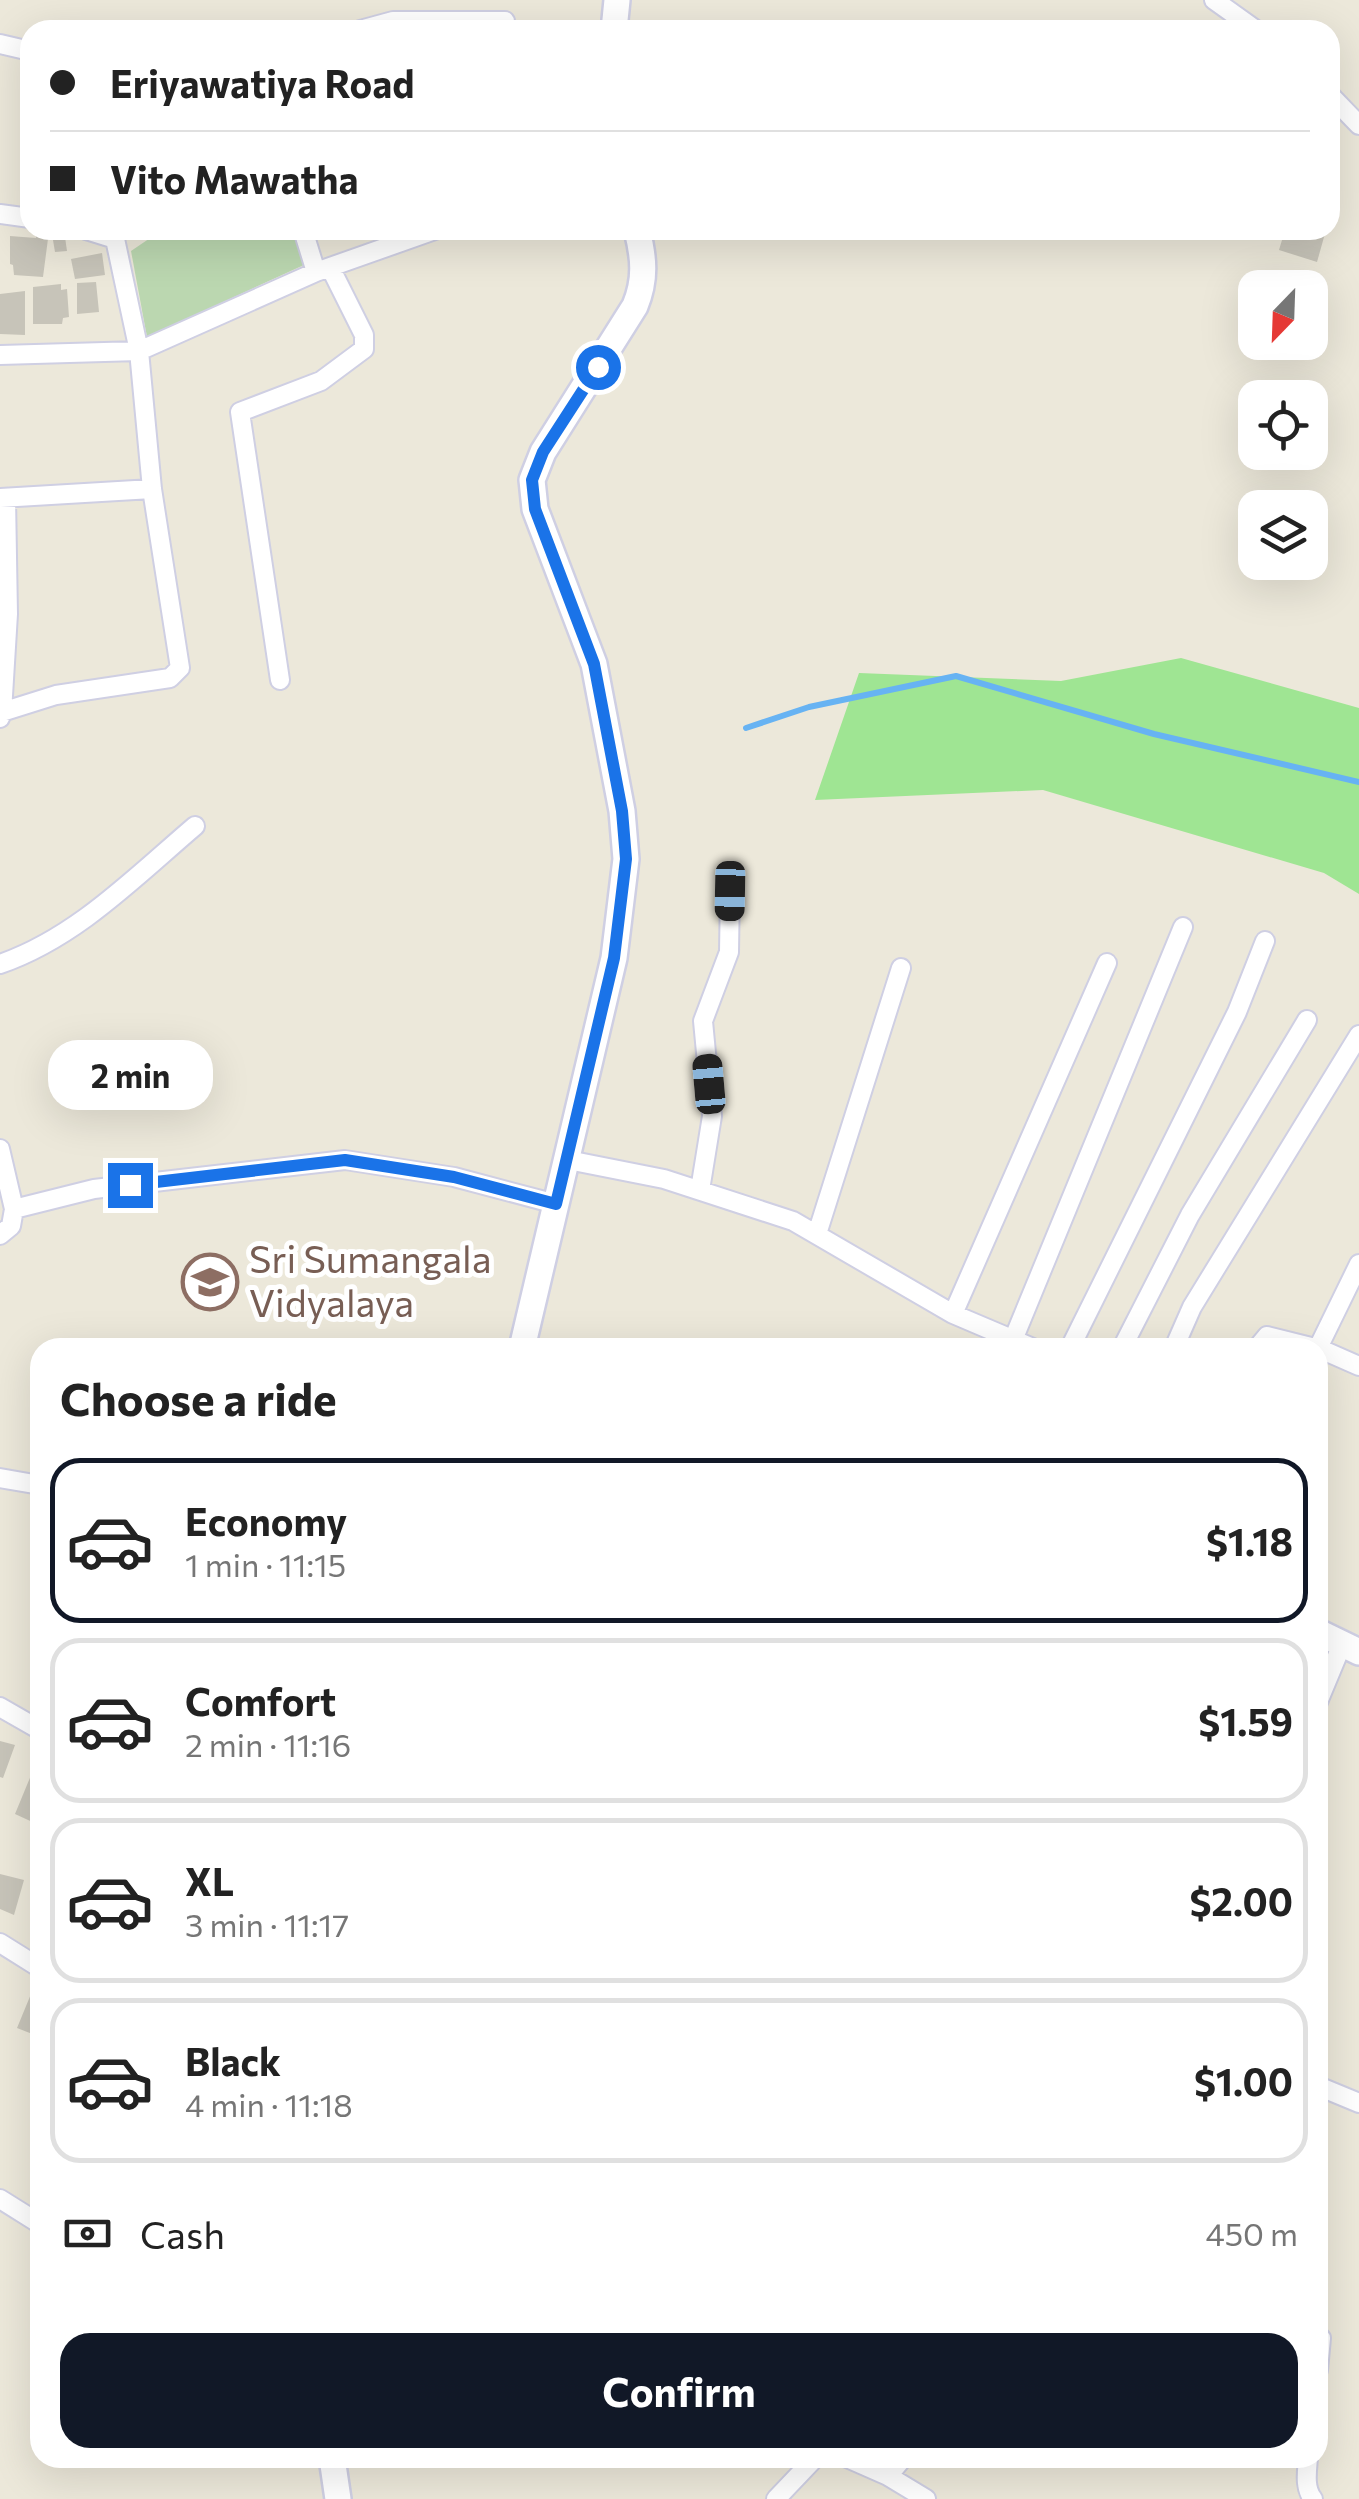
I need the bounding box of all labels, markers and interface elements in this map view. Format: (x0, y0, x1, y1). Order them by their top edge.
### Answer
text: Eriyawatiya Road (110, 59, 414, 106)
text: Vito Mawatha (110, 155, 358, 202)
north arrow (1238, 270, 1328, 360)
map controls (1238, 270, 1328, 580)
route start (576, 345, 621, 390)
button: locate (1238, 380, 1328, 470)
button: layers (1238, 490, 1328, 580)
car (714, 861, 746, 921)
callout: 2 min (48, 1040, 212, 1110)
car (691, 1053, 727, 1115)
text: 2 min (91, 1055, 170, 1095)
route end (108, 1163, 153, 1208)
place label: Sri Sumangala Vidyalaya (249, 1234, 492, 1325)
school or university icon: Sri Sumangala Vidyalaya (180, 1252, 240, 1312)
text: Choose a ride (60, 1370, 337, 1425)
icon: car (65, 1496, 155, 1586)
text: Economy (185, 1497, 347, 1544)
text: $1.18 (1206, 1517, 1293, 1564)
text: 1 min · 11:15 (185, 1544, 346, 1584)
icon: car (65, 1676, 155, 1766)
text: Comfort (185, 1677, 336, 1724)
text: $1.59 (1198, 1697, 1293, 1744)
text: 2 min · 11:16 (185, 1724, 351, 1764)
icon: car (65, 1856, 155, 1946)
text: XL (185, 1857, 234, 1904)
text: $2.00 (1190, 1877, 1293, 1924)
text: 3 min · 11:17 (185, 1904, 349, 1944)
icon: car (65, 2036, 155, 2126)
text: Black (185, 2037, 281, 2084)
text: $1.00 (1194, 2057, 1293, 2104)
text: 4 min · 11:18 (185, 2084, 353, 2124)
icon: cash (60, 2206, 115, 2261)
text: Cash (140, 2210, 225, 2257)
text: 450 m (1205, 2213, 1298, 2253)
button: Confirm (60, 2333, 1298, 2448)

